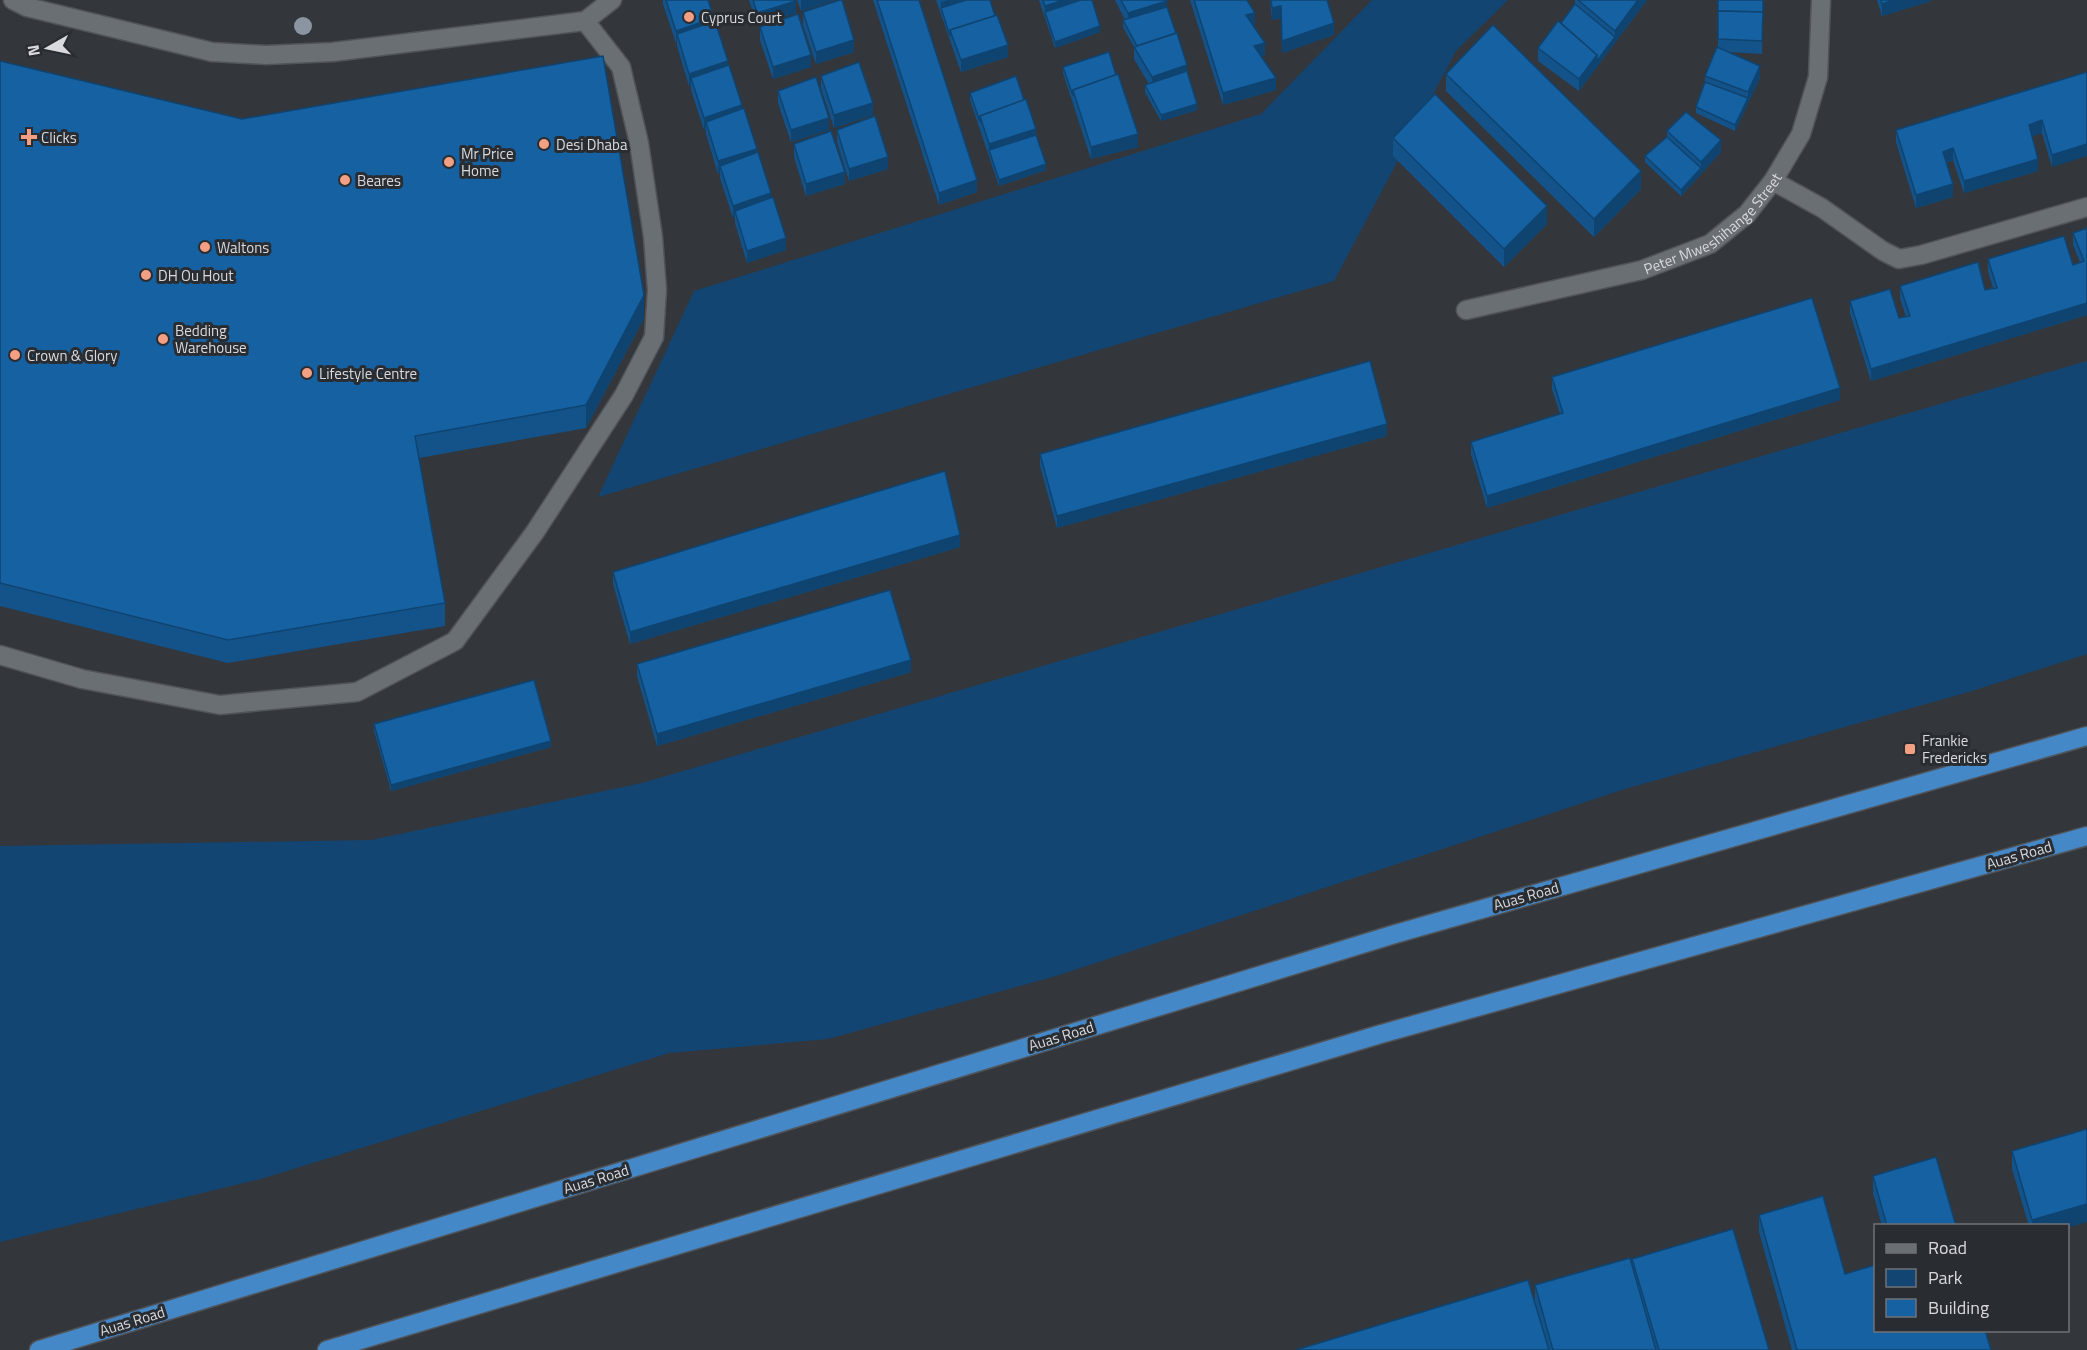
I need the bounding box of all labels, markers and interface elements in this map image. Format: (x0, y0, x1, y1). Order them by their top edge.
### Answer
place label: Cyprus Court (701, 6, 783, 29)
marker: Cyprus Court (682, 10, 696, 24)
north arrow (18, 18, 78, 78)
text: N (20, 43, 46, 58)
place label: Clicks (41, 126, 77, 149)
marker: Clicks (22, 130, 36, 144)
place label: Desi Dhaba (556, 133, 628, 156)
marker: Desi Dhaba (537, 137, 551, 151)
place label: Mr Price Home (461, 142, 514, 182)
marker: Mr Price Home (442, 155, 456, 169)
street label: Peter Mweshihange Street (1640, 167, 1788, 280)
place label: Beares (357, 169, 401, 192)
marker: Beares (338, 173, 352, 187)
place label: Waltons (217, 236, 269, 259)
marker: Waltons (198, 240, 212, 254)
place label: DH Ou Hout (158, 264, 234, 287)
marker: DH Ou Hout (139, 268, 153, 282)
place label: Bedding Warehouse (175, 319, 247, 359)
marker: Bedding Warehouse (156, 332, 170, 346)
place label: Crown & Glory (27, 344, 117, 367)
marker: Crown & Glory (8, 348, 22, 362)
place label: Lifestyle Centre (319, 362, 417, 385)
marker: Lifestyle Centre (300, 366, 314, 380)
place label: Frankie Fredericks (1922, 729, 1987, 769)
marker: Frankie Fredericks (1903, 742, 1917, 756)
street label: Auas Road (1984, 835, 2054, 875)
street label: Auas Road (1491, 876, 1561, 916)
street label: Auas Road (1026, 1015, 1096, 1057)
street label: Auas Road (561, 1158, 631, 1200)
legend (1874, 1224, 2069, 1332)
text: Road (1928, 1234, 1967, 1261)
text: Park (1928, 1264, 1963, 1291)
text: Building (1928, 1294, 1989, 1321)
street label: Auas Road (97, 1300, 167, 1342)

